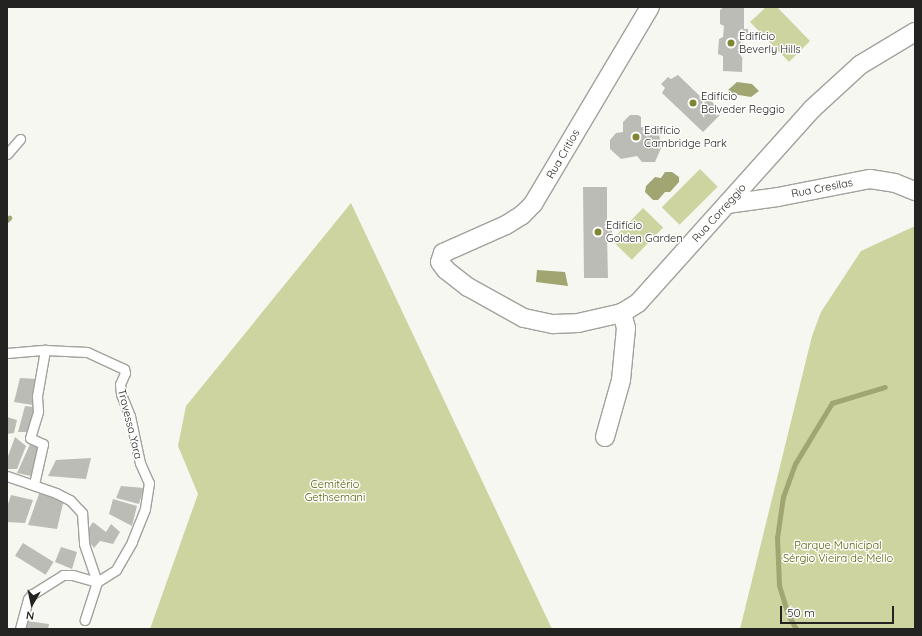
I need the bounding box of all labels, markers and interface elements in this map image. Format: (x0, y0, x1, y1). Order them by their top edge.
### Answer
place label: Edifício Beverly Hills (739, 30, 801, 56)
marker: Edifício Beverly Hills (726, 38, 736, 48)
place label: Edifício Belveder Reggio (701, 90, 785, 116)
marker: Edifício Belveder Reggio (688, 98, 698, 108)
place label: Edifício Cambridge Park (644, 124, 727, 150)
street label: Rua Critios (544, 127, 582, 181)
marker: Edifício Cambridge Park (631, 132, 641, 142)
street label: Rua Cresilas (790, 176, 854, 200)
street label: Rua Correggio (689, 181, 749, 245)
place label: Edifício Golden Garden (606, 219, 683, 245)
marker: Edifício Golden Garden (593, 227, 603, 237)
street label: Travessa Yara (115, 388, 145, 460)
park label: Cemitério Gethsemani (305, 478, 365, 504)
park label: Parque Municipal Sérgio Vieira de Mello (783, 539, 893, 565)
north arrow (12, 584, 52, 624)
scale bar (782, 598, 896, 624)
text: 50 m (787, 605, 815, 620)
text: N (25, 608, 35, 623)

